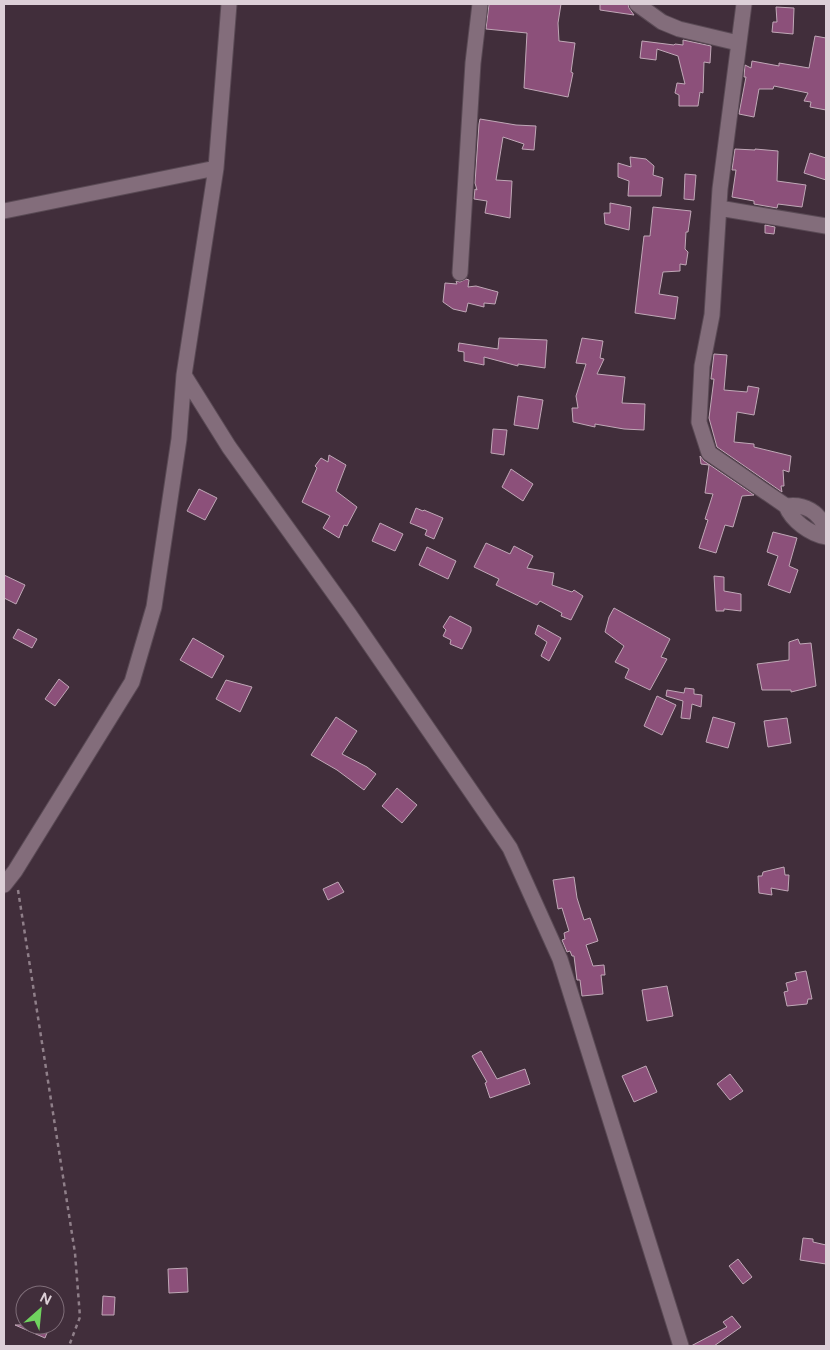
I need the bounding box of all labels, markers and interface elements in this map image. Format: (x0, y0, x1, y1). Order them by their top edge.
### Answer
north arrow (15, 1285, 65, 1335)
text: N (37, 1289, 54, 1309)

